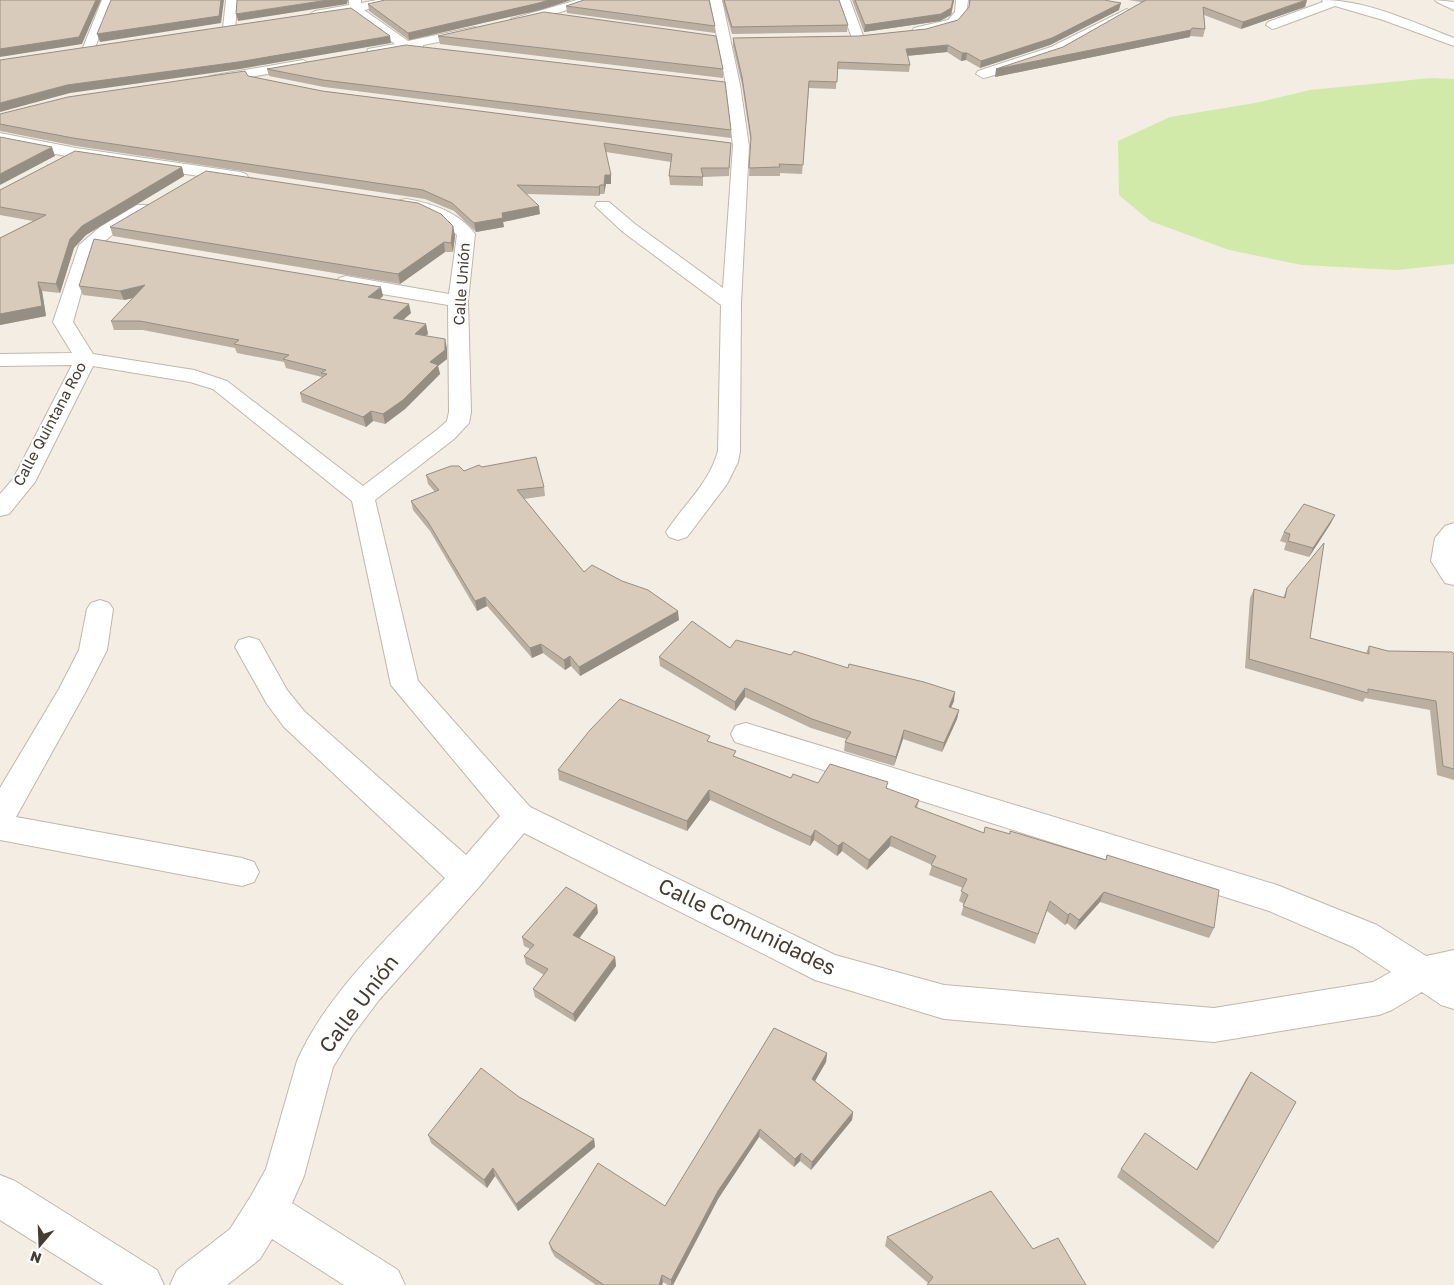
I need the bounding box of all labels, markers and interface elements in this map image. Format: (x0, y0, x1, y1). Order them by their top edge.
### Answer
street label: Calle Unión (449, 242, 473, 326)
street label: Calle Quintana Roo (9, 358, 89, 489)
street label: Calle Comunidades (654, 872, 841, 980)
street label: Calle Unión (313, 949, 404, 1058)
north arrow (15, 1220, 65, 1270)
text: N (28, 1248, 43, 1268)

